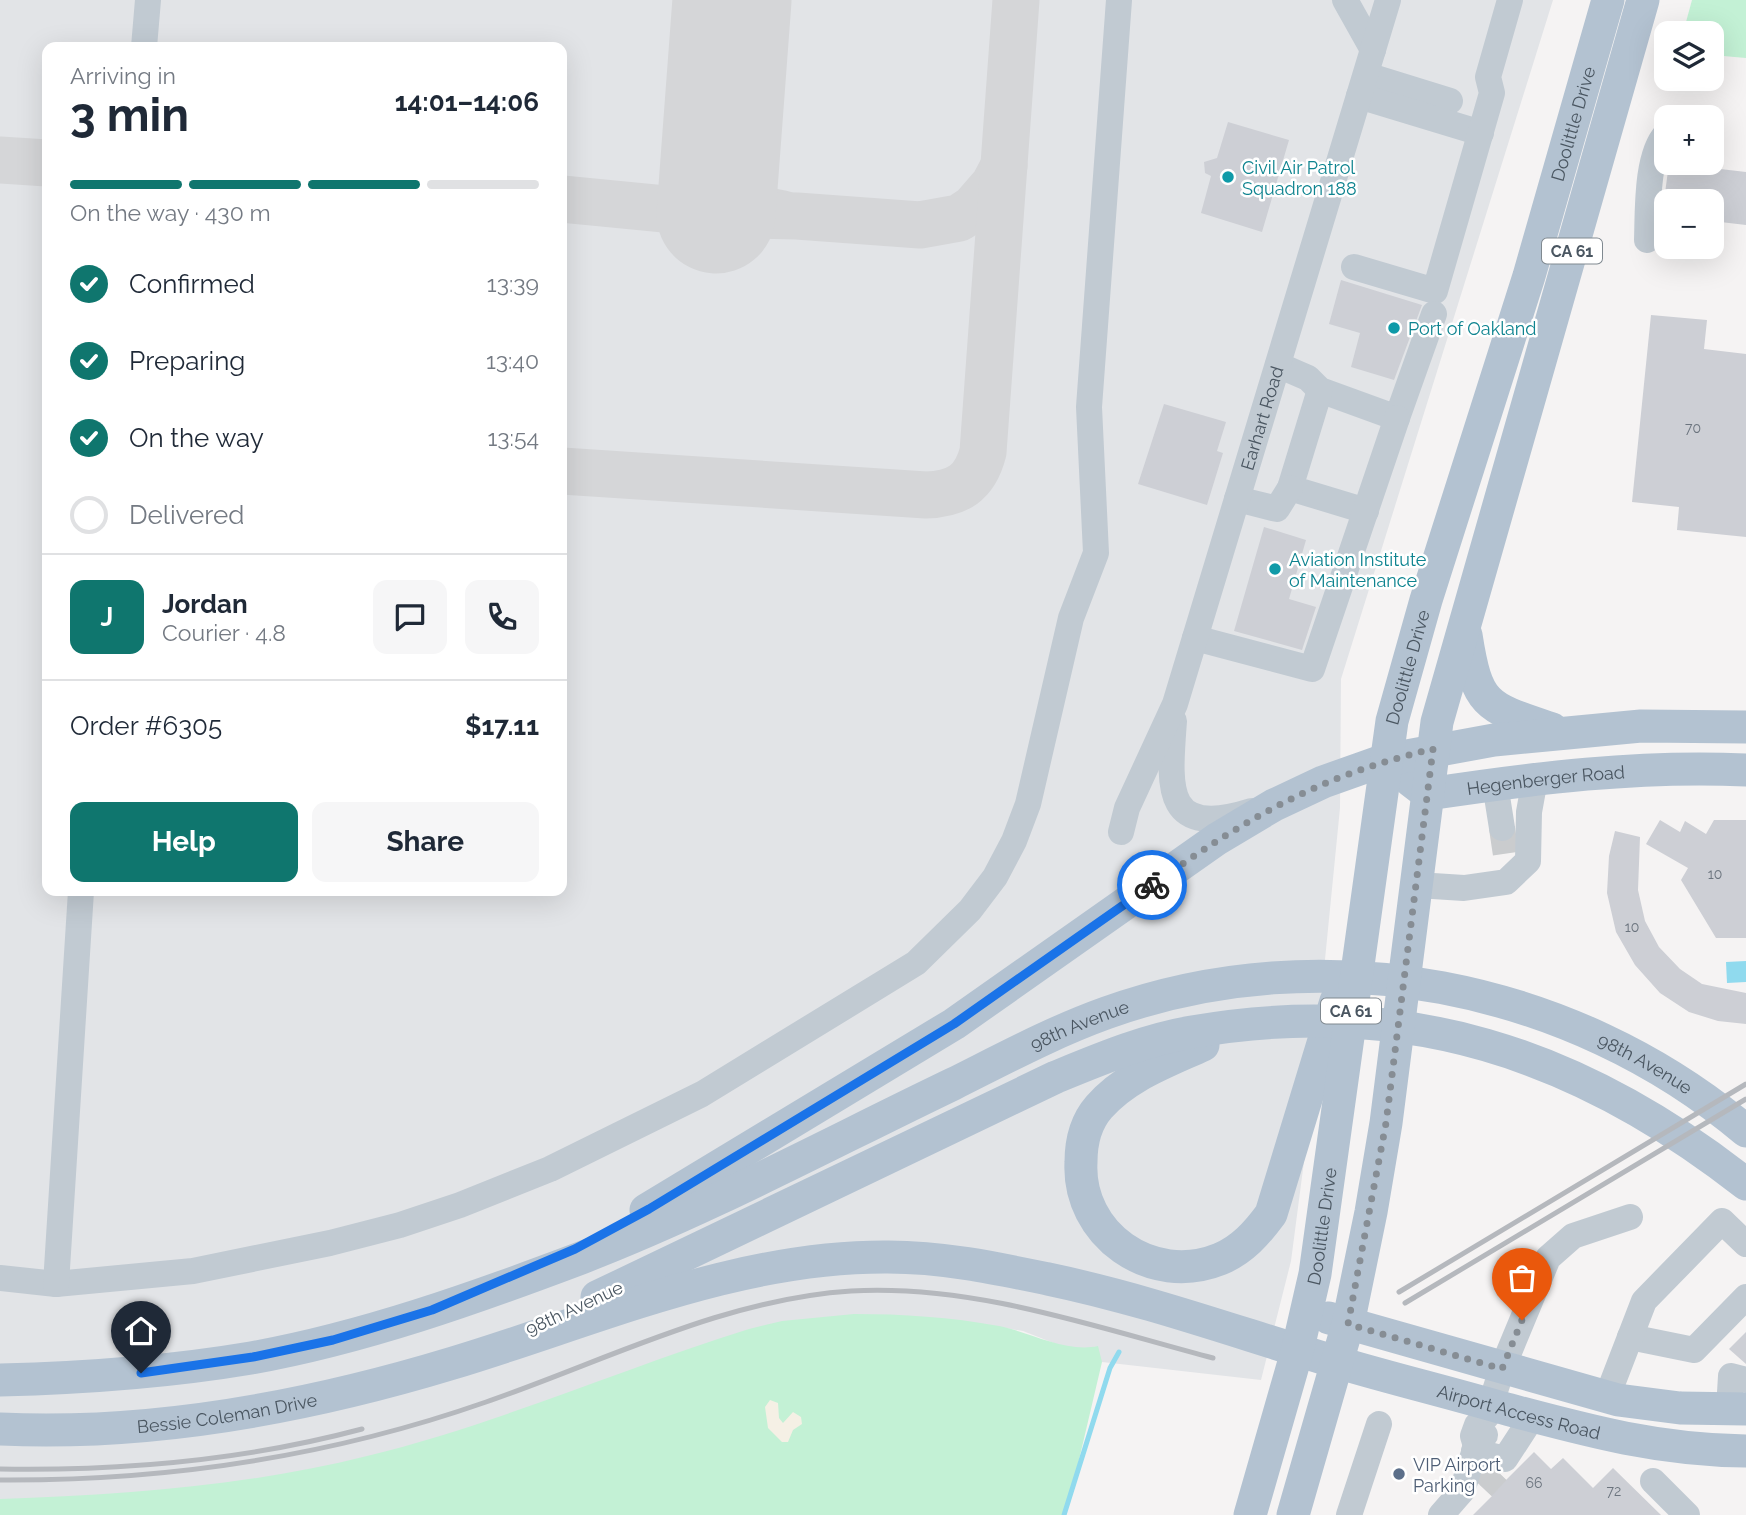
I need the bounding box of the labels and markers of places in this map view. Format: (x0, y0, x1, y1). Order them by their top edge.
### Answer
place label: Civil Air Patrol Squadron 188 (1242, 157, 1357, 199)
marker: Civil Air Patrol Squadron 188 (1220, 169, 1236, 185)
place label: Port of Oakland (1408, 318, 1537, 339)
marker: Port of Oakland (1386, 320, 1402, 336)
place label: Aviation Institute of Maintenance (1289, 549, 1427, 591)
marker: Aviation Institute of Maintenance (1267, 561, 1283, 577)
pin (1492, 1248, 1552, 1320)
pin (111, 1301, 171, 1373)
place label: VIP Airport Parking (1413, 1454, 1501, 1496)
marker: VIP Airport Parking (1391, 1466, 1407, 1482)

